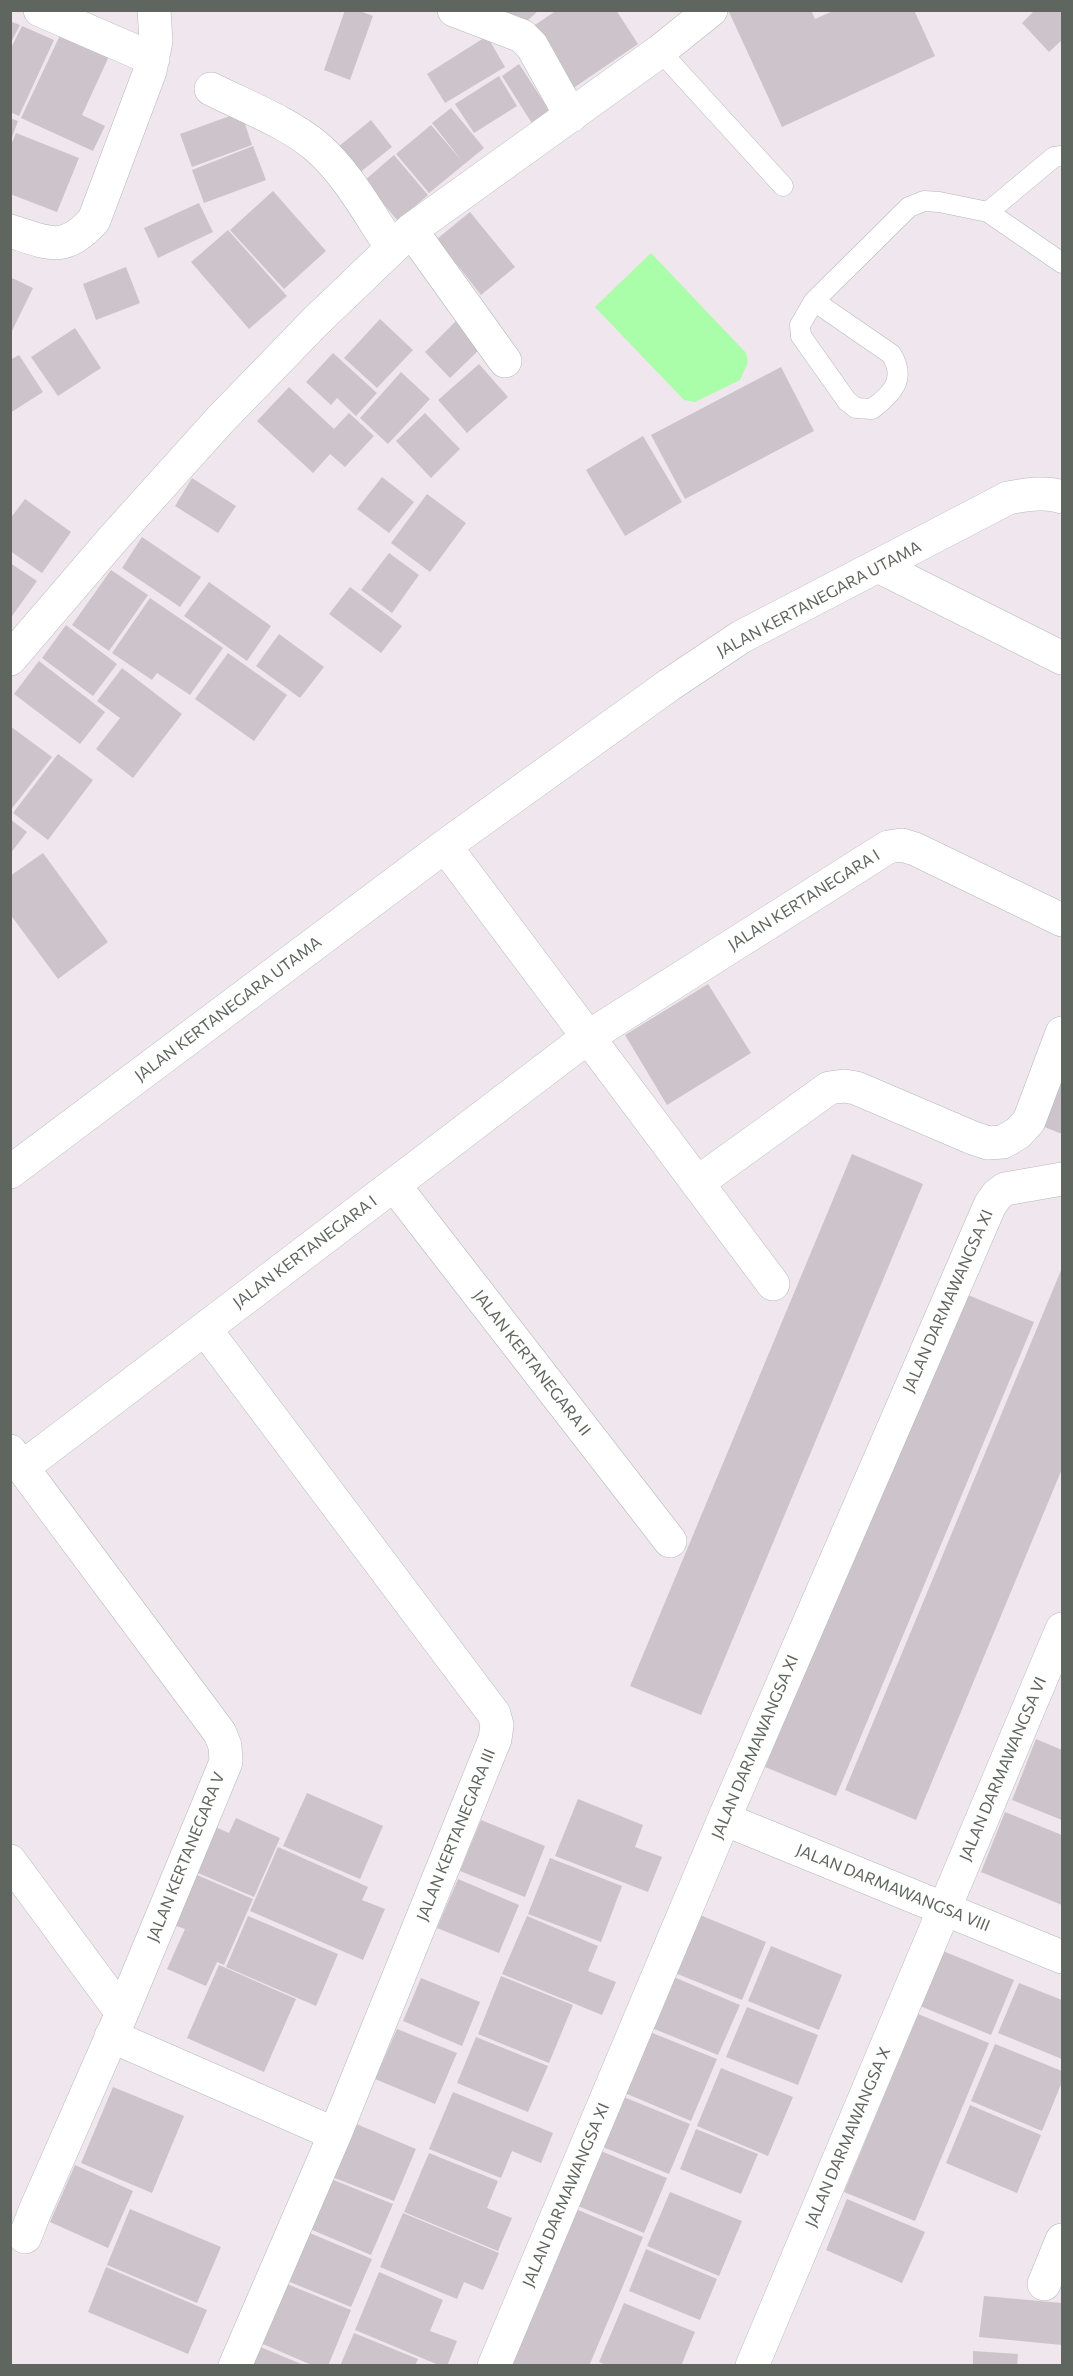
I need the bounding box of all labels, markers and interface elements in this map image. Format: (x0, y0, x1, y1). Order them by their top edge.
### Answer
street label: JALAN KERTANEGARA UTAMA (714, 537, 924, 661)
street label: JALAN KERTANEGARA I (725, 845, 883, 955)
street label: JALAN KERTANEGARA UTAMA (131, 933, 325, 1085)
street label: JALAN KERTANEGARA I (229, 1192, 381, 1312)
street label: JALAN DARMAWANGSA XI (899, 1207, 997, 1395)
street label: JALAN KERTANEGARA II (469, 1286, 595, 1440)
street label: JALAN DARMAWANGSA XI (707, 1652, 803, 1842)
street label: JALAN DARMAWANGSA VI (955, 1674, 1051, 1864)
street label: JALAN KERTANEGARA III (413, 1746, 499, 1924)
street label: JALAN KERTANEGARA V (143, 1769, 229, 1945)
street label: JALAN DARMAWANGSA VIII (793, 1840, 993, 1936)
street label: JALAN DARMAWANGSA X (801, 2044, 895, 2230)
street label: JALAN DARMAWANGSA XI (518, 2100, 614, 2290)

